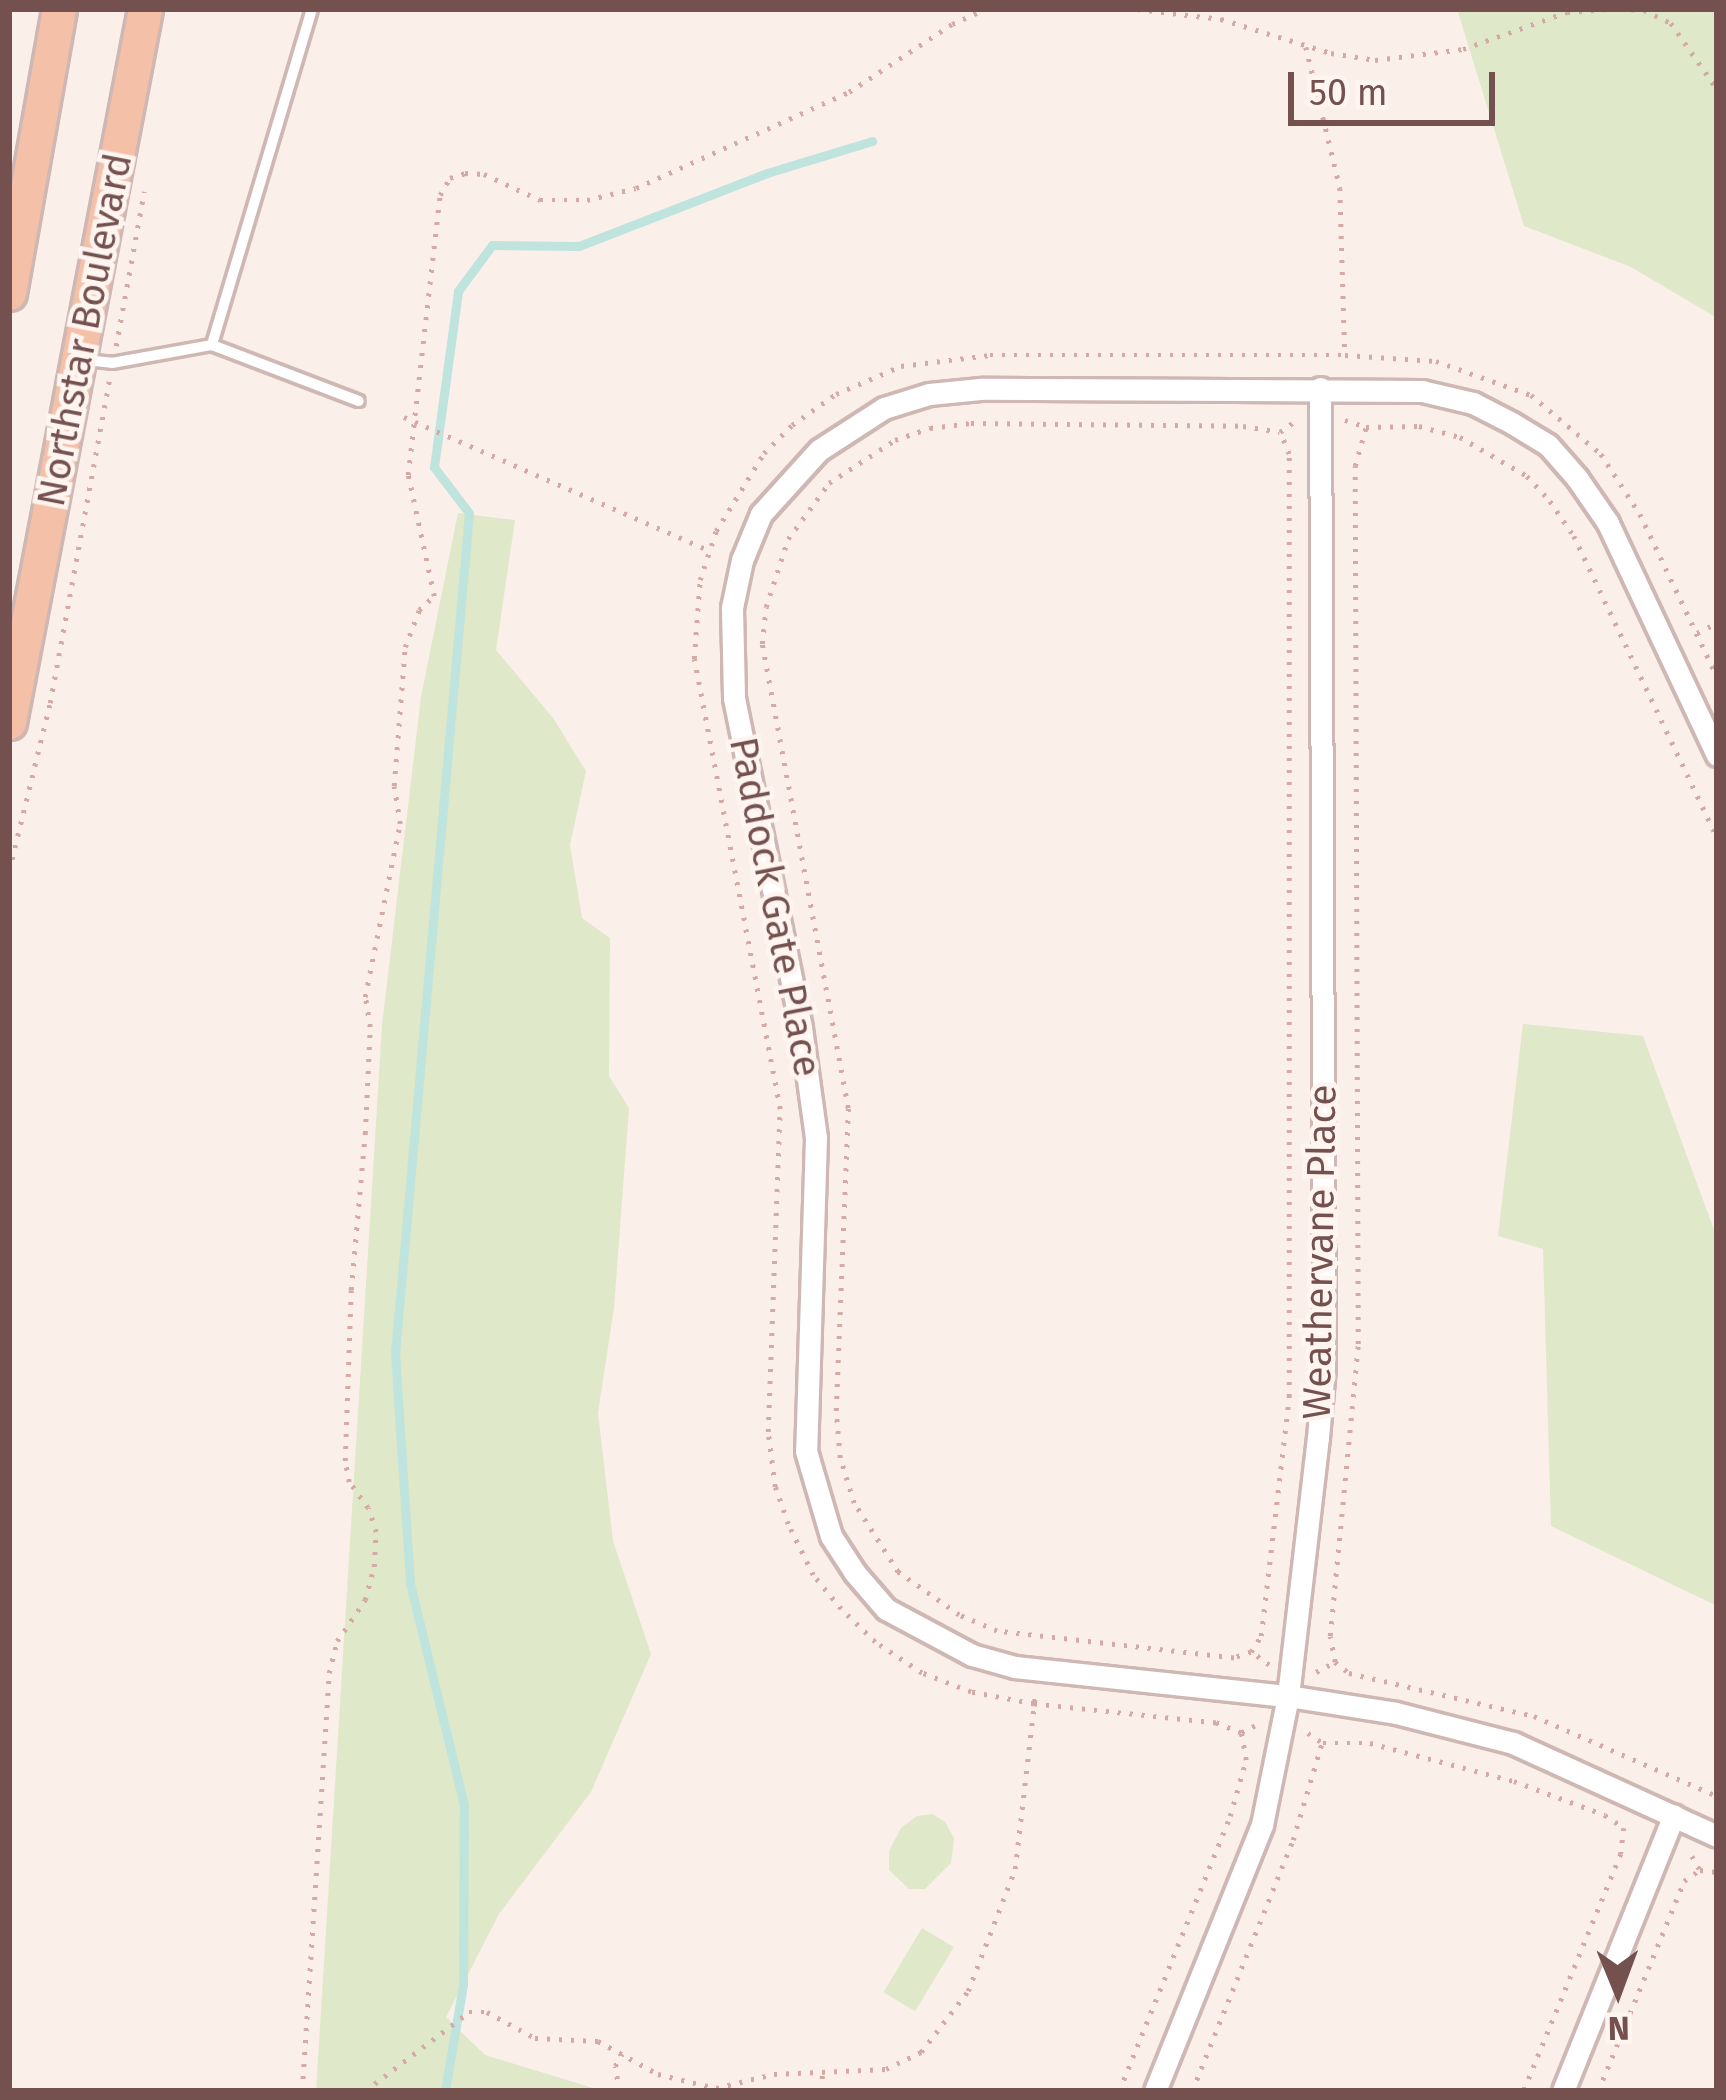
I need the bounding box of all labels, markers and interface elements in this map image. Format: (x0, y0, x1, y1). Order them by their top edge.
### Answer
scale bar (1294, 48, 1501, 122)
text: 50 m (1309, 71, 1388, 115)
street label: Northstar Boulevard (28, 150, 142, 510)
street label: Paddock Gate Place (719, 733, 831, 1081)
street label: Weathervane Place (1294, 1084, 1346, 1420)
north arrow (1558, 1932, 1678, 2052)
text: N (1607, 2008, 1630, 2048)

